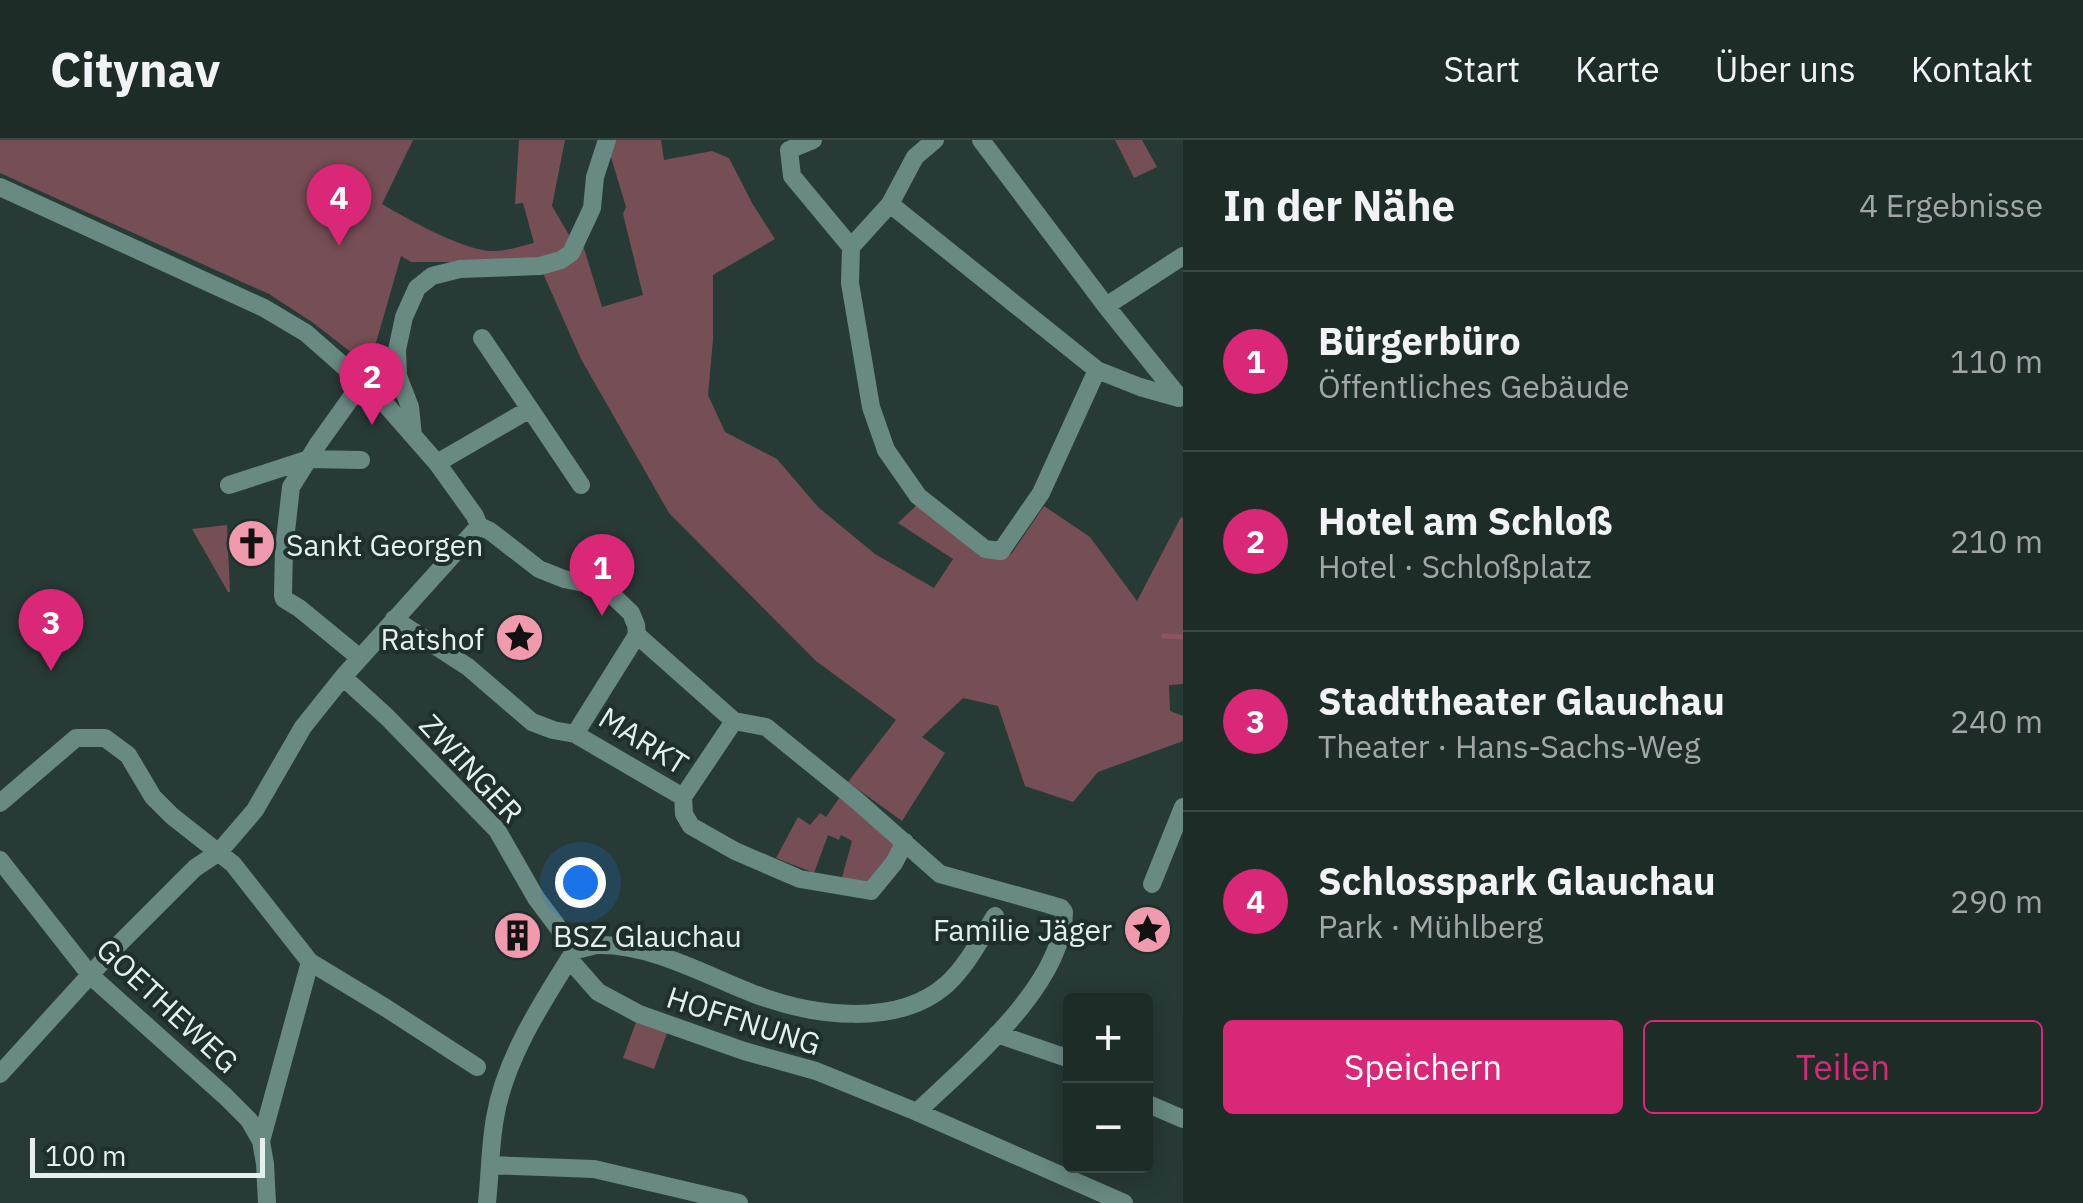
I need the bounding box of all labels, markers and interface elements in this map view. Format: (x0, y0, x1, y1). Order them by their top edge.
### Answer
text: Citynav (50, 38, 220, 100)
text: Start (1443, 46, 1520, 92)
text: Karte (1575, 46, 1660, 92)
text: Über uns (1715, 46, 1856, 92)
text: Kontakt (1911, 46, 2033, 92)
pin: 4 (306, 163, 372, 246)
text: In der Nähe (1223, 178, 1455, 233)
text: 4 Ergebnisse (1859, 184, 2043, 226)
text: Bürgerbüro (1318, 316, 1521, 365)
text: 1 (1246, 340, 1265, 382)
text: 110 m (1950, 340, 2043, 382)
pin: 2 (340, 342, 404, 425)
text: Öffentliches Gebäude (1318, 365, 1630, 407)
text: Hotel am Schloß (1318, 496, 1613, 545)
church icon: Sankt Georgen (225, 518, 277, 570)
text: 2 (1246, 520, 1265, 562)
text: 210 m (1950, 520, 2043, 562)
place label: Sankt Georgen (286, 525, 483, 564)
pin: 1 (570, 534, 634, 616)
text: Hotel · Schloßplatz (1318, 545, 1592, 587)
pin: 3 (18, 588, 84, 671)
place icon: Ratshof (493, 612, 545, 664)
place label: Ratshof (381, 619, 484, 658)
text: Stadttheater Glauchau (1318, 676, 1725, 725)
street label: MARKT (592, 697, 696, 783)
text: 3 (1246, 700, 1265, 742)
text: 240 m (1950, 700, 2043, 742)
street label: ZWINGER (412, 705, 532, 831)
text: Theater · Hans-Sachs-Weg (1318, 725, 1701, 767)
text: Schlosspark Glauchau (1318, 856, 1716, 905)
your location (555, 857, 606, 908)
text: 4 (1246, 880, 1265, 922)
text: 290 m (1950, 880, 2043, 922)
place icon: Familie Jäger (1121, 903, 1173, 955)
text: Park · Mühlberg (1318, 905, 1543, 947)
building icon: BSZ Glauchau (492, 909, 544, 961)
place label: Familie Jäger (933, 910, 1112, 949)
place label: BSZ Glauchau (553, 916, 742, 955)
street label: GOETHEWEG (89, 929, 247, 1081)
street label: HOFFNUNG (662, 977, 826, 1063)
map controls (1063, 993, 1153, 1173)
button: + (1063, 993, 1153, 1083)
button: Speichern (1223, 1020, 1623, 1114)
button: Teilen (1643, 1020, 2043, 1114)
button: − (1063, 1083, 1153, 1173)
scale bar (30, 1133, 265, 1178)
text: 100 m (45, 1137, 126, 1174)

